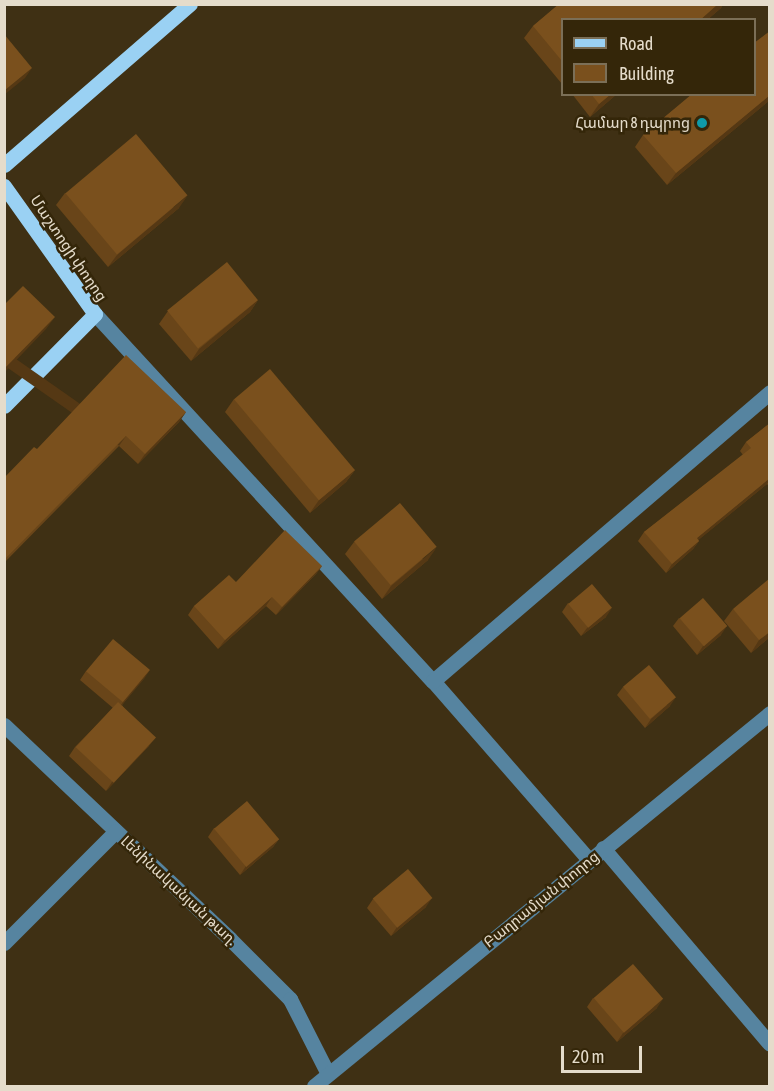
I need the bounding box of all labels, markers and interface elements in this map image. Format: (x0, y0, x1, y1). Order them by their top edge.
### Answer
legend (561, 18, 756, 96)
text: Road (619, 33, 653, 54)
text: Building (619, 63, 674, 84)
place label: Համար 8 դպրոց (575, 114, 690, 132)
marker: Համար 8 դպրոց (695, 116, 709, 130)
street label: Մաշտոցի փողոց (27, 192, 111, 304)
street label: Լենինականյան թաղ. (117, 832, 241, 948)
street label: Բաղրամյան փողոց (480, 847, 602, 951)
scale bar (564, 1034, 645, 1072)
text: 20 m (572, 1046, 604, 1067)

